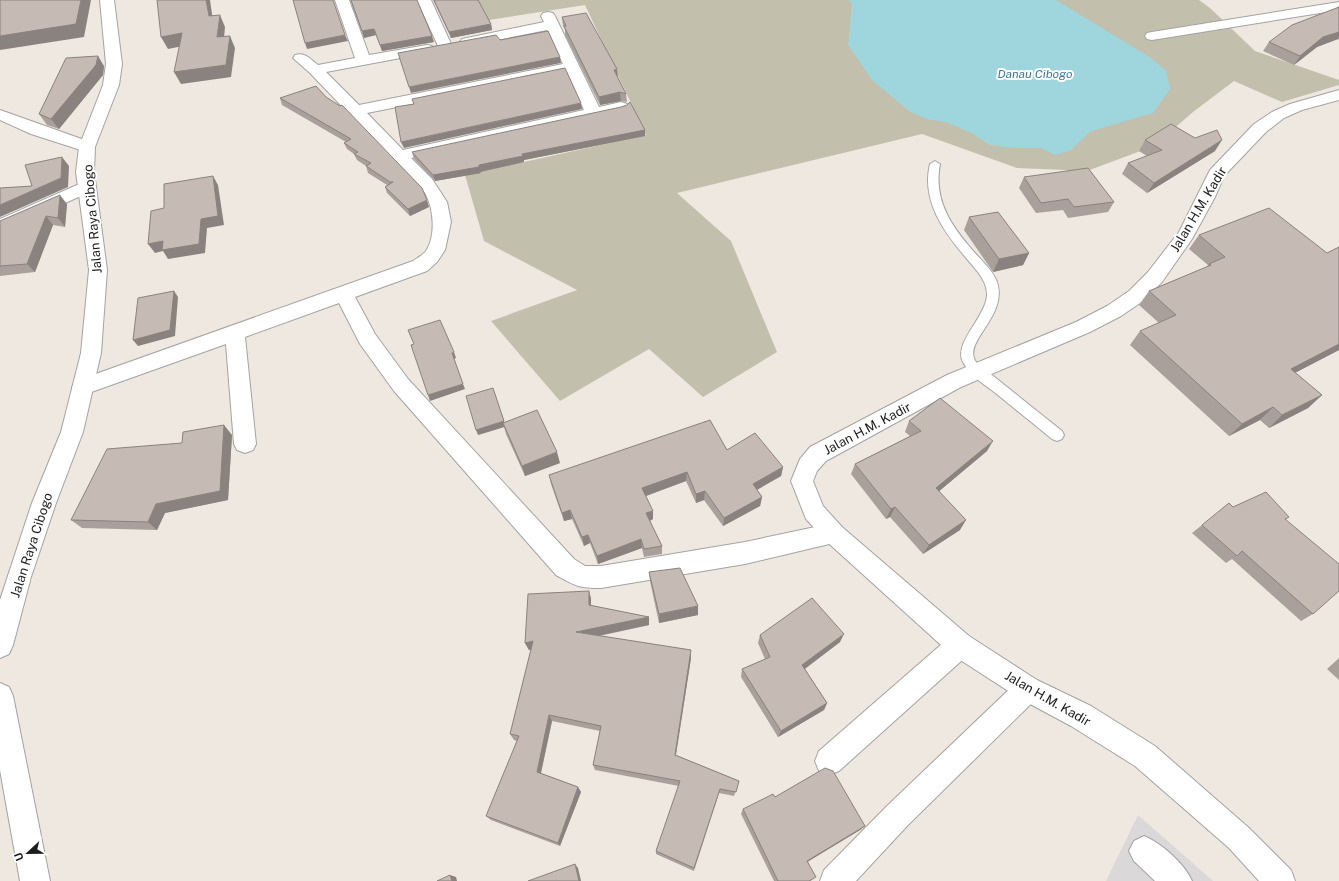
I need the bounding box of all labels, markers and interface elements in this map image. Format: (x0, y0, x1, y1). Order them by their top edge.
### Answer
water label: Danau Cibogo (997, 67, 1073, 81)
street label: Jalan Raya Cibogo (80, 164, 105, 274)
street label: Jalan H.M. Kadir (1167, 164, 1230, 255)
street label: Jalan H.M. Kadir (821, 399, 913, 458)
street label: Jalan Raya Cibogo (7, 491, 55, 599)
street label: Jalan H.M. Kadir (1002, 668, 1093, 729)
north arrow (8, 833, 48, 873)
text: U (12, 851, 26, 863)

